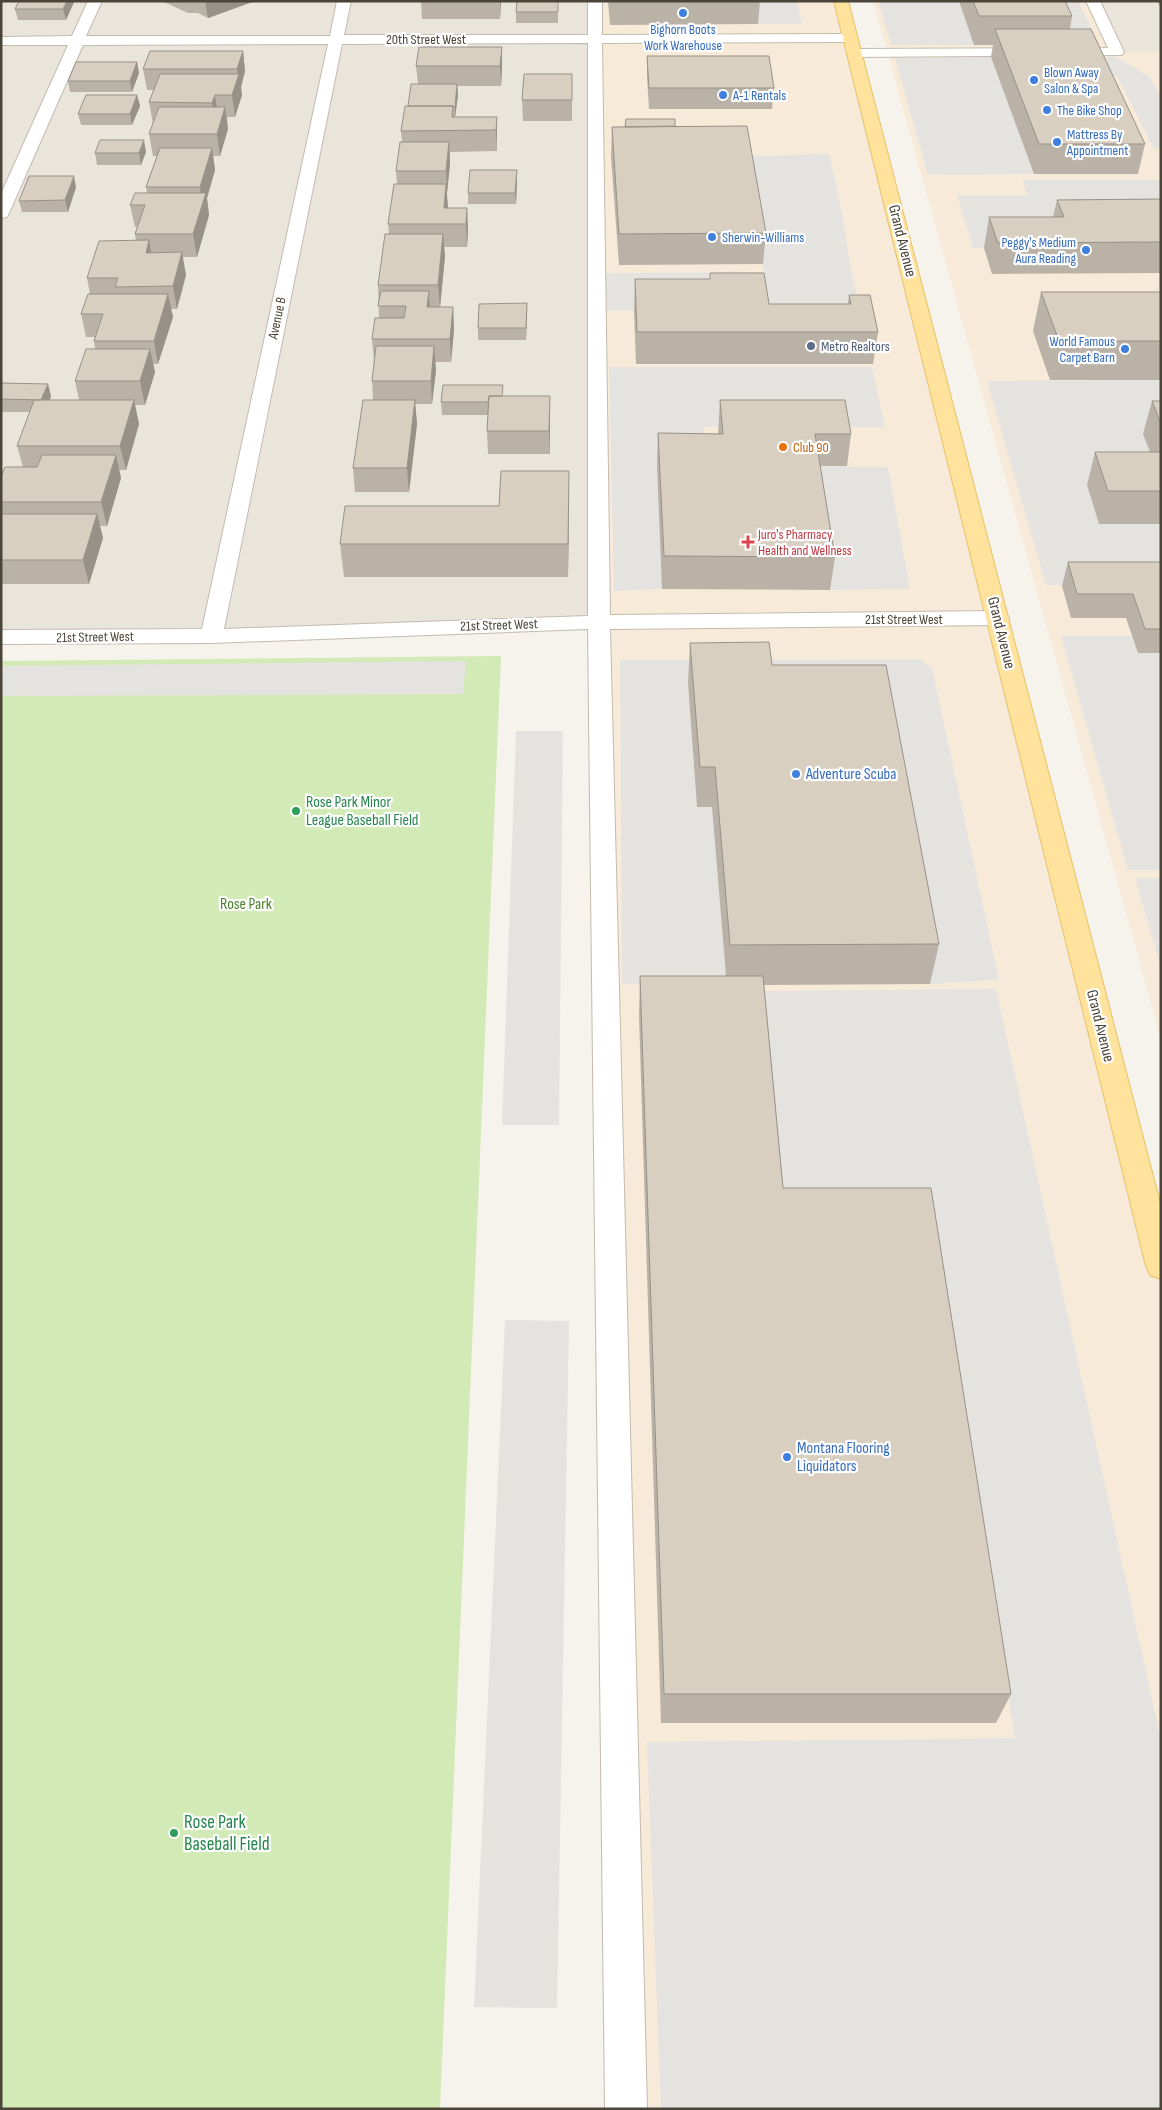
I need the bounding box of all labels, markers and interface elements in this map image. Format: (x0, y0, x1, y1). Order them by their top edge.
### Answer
marker: Bighorn Boots Work Warehouse (677, 7, 689, 19)
place label: Bighorn Boots Work Warehouse (644, 21, 722, 54)
street label: 20th Street West (386, 31, 466, 48)
place label: Blown Away Salon & Spa (1044, 64, 1099, 97)
marker: Blown Away Salon & Spa (1028, 74, 1040, 86)
place label: A-1 Rentals (732, 87, 786, 104)
marker: A-1 Rentals (717, 89, 729, 101)
place label: The Bike Shop (1057, 102, 1122, 119)
marker: The Bike Shop (1041, 104, 1053, 116)
place label: Mattress By Appointment (1066, 126, 1129, 159)
marker: Mattress By Appointment (1051, 136, 1063, 148)
street label: Grand Avenue (884, 203, 920, 279)
place label: Sherwin-Williams (722, 229, 804, 246)
marker: Sherwin-Williams (706, 231, 718, 243)
place label: Peggy's Medium Aura Reading (1001, 234, 1076, 267)
marker: Peggy's Medium Aura Reading (1080, 244, 1092, 256)
street label: Avenue B (264, 295, 290, 342)
place label: World Famous Carpet Barn (1050, 333, 1115, 366)
place label: Metro Realtors (821, 338, 890, 355)
marker: Metro Realtors (805, 340, 817, 352)
marker: World Famous Carpet Barn (1119, 343, 1131, 355)
place label: Club 90 (793, 439, 829, 456)
marker: Club 90 (777, 441, 789, 453)
place label: Juro's Pharmacy Health and Wellness (757, 526, 852, 559)
marker: Juro's Pharmacy Health and Wellness (742, 536, 754, 548)
street label: Grand Avenue (983, 595, 1019, 671)
street label: 21st Street West (865, 611, 943, 628)
street label: 21st Street West (460, 615, 538, 635)
street label: 21st Street West (56, 628, 134, 646)
place label: Adventure Scuba (805, 765, 896, 784)
marker: Adventure Scuba (790, 768, 802, 780)
place label: Rose Park Minor League Baseball Field (306, 793, 419, 830)
marker: Rose Park Minor League Baseball Field (290, 805, 302, 817)
park label: Rose Park (220, 895, 272, 914)
street label: Grand Avenue (1082, 988, 1118, 1064)
place label: Montana Flooring Liquidators (797, 1439, 890, 1476)
marker: Montana Flooring Liquidators (781, 1451, 793, 1463)
place label: Rose Park Baseball Field (184, 1811, 270, 1856)
marker: Rose Park Baseball Field (168, 1827, 180, 1839)

